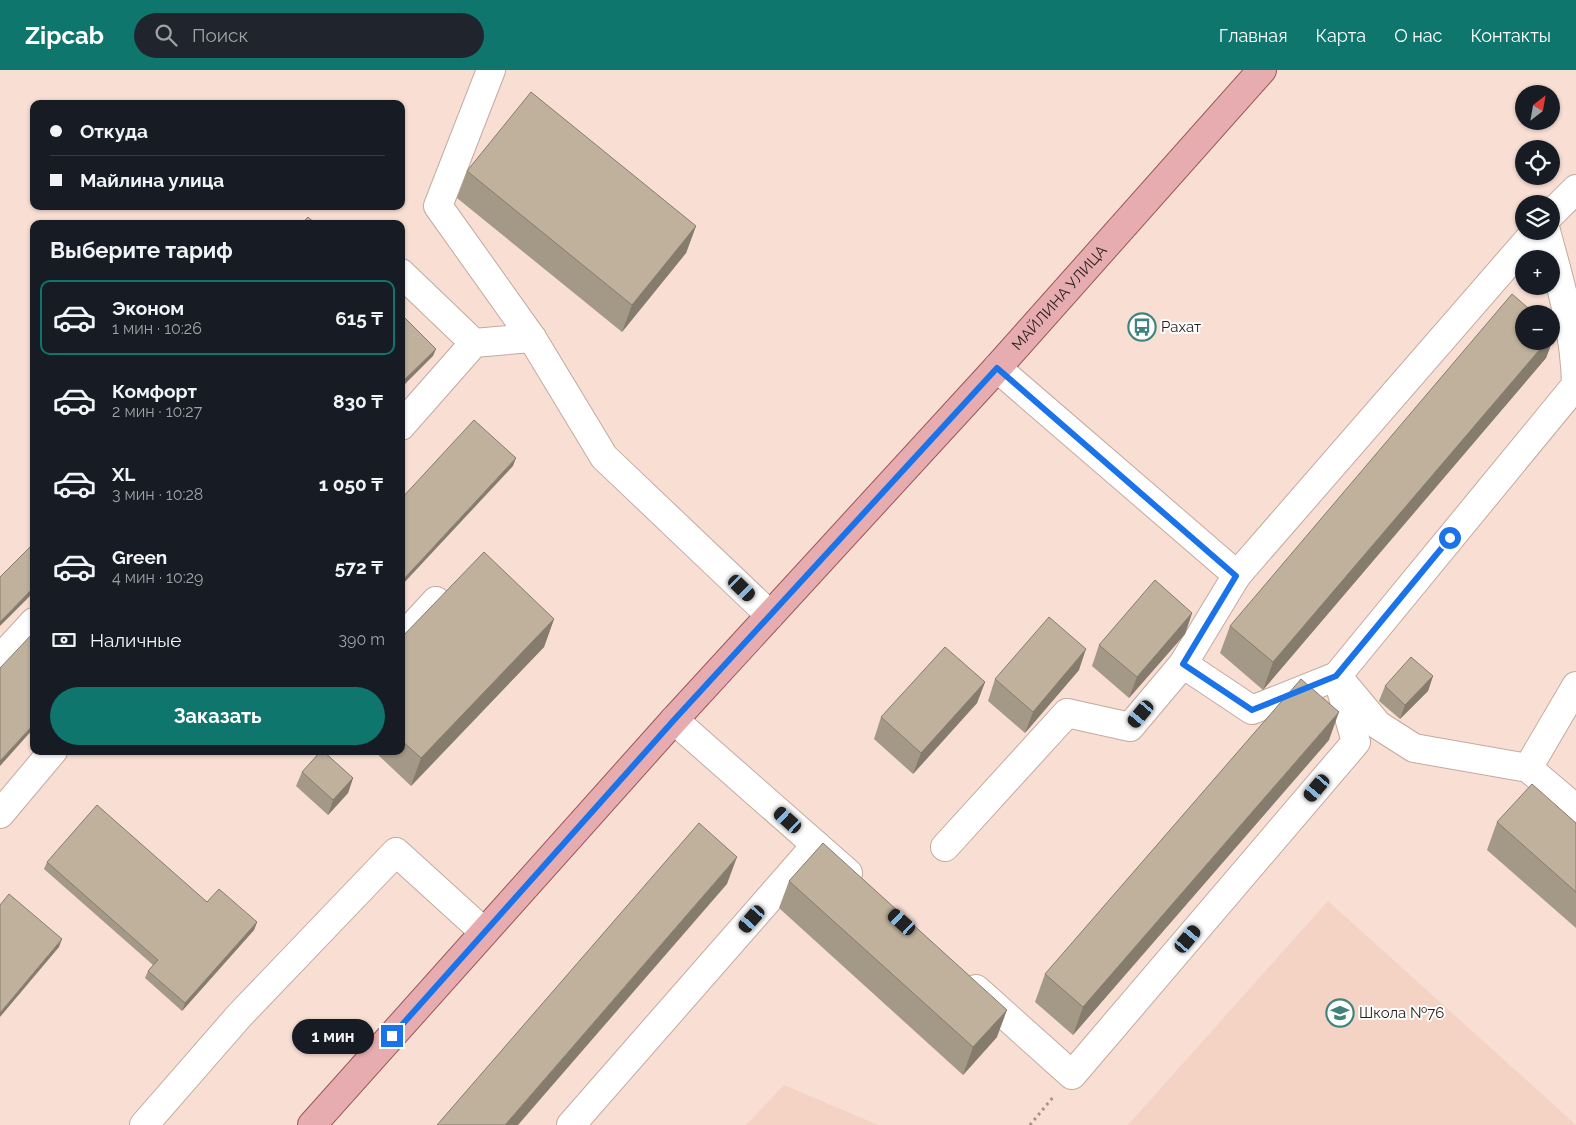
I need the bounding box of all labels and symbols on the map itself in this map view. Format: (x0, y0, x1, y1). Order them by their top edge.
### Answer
north arrow (1515, 85, 1560, 130)
street label: МАЙЛИНА УЛИЦА (1008, 242, 1111, 354)
bus stop icon: Рахат (1127, 312, 1157, 342)
place label: Рахат (1161, 318, 1201, 336)
route start (1439, 527, 1461, 549)
car (725, 572, 758, 604)
car (1125, 698, 1156, 730)
car (1301, 772, 1332, 804)
car (771, 804, 804, 836)
car (736, 903, 767, 935)
car (885, 906, 918, 938)
car (1172, 923, 1203, 955)
school or university icon: Школа №76 (1325, 998, 1355, 1028)
place label: Школа №76 (1359, 1004, 1444, 1022)
callout: 1 мин (292, 1018, 374, 1054)
route end (381, 1025, 403, 1047)

